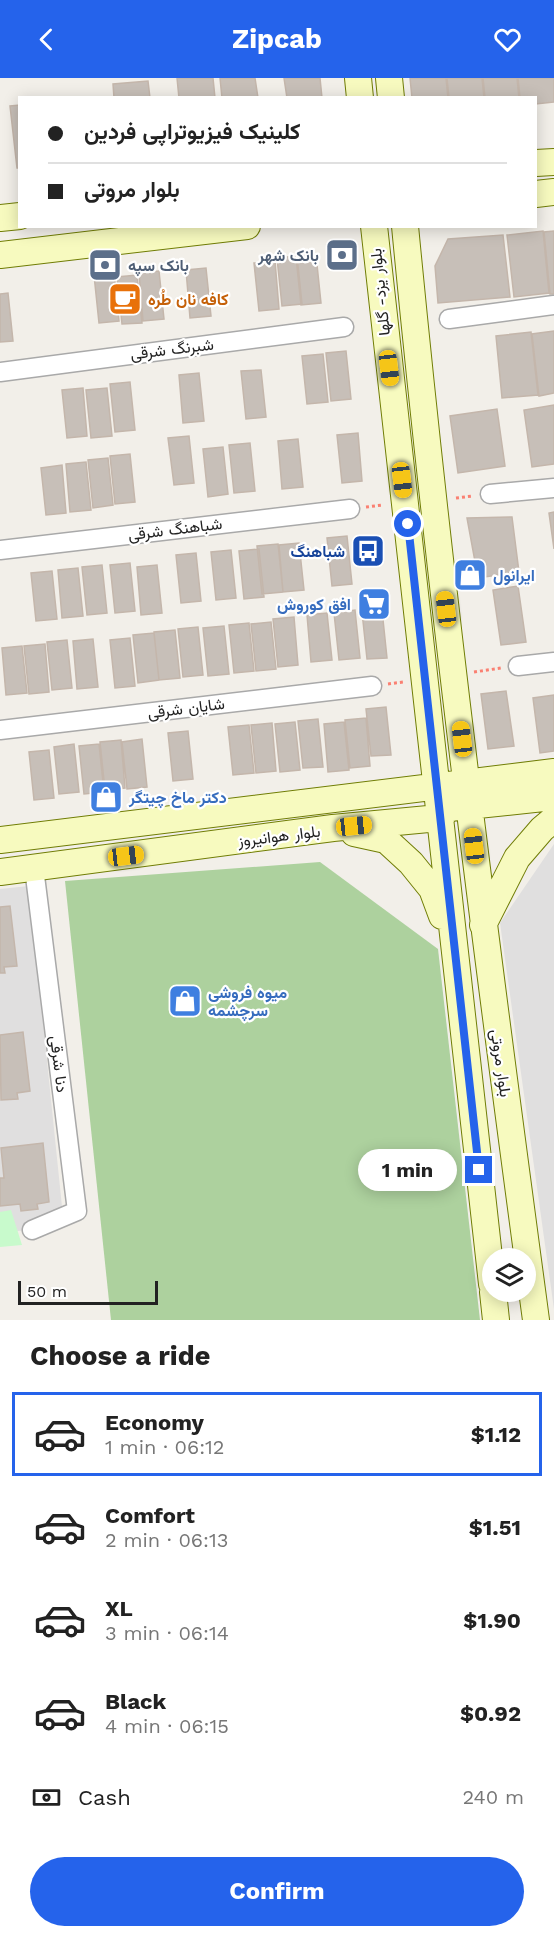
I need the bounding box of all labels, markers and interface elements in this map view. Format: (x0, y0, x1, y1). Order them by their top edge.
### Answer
icon: back (30, 23, 63, 56)
text: Zipcab (232, 23, 322, 55)
icon: heart (491, 23, 524, 56)
text: کلینیک فیزیوتراپی فردین (84, 119, 300, 144)
text: بلوار مروتی (84, 177, 180, 202)
bank icon: بانک شهر (324, 237, 360, 273)
place label: بانک شهر (257, 246, 319, 266)
bank icon: بانک سپه (87, 247, 123, 283)
street label: بلوار یزد- گلها (366, 247, 395, 337)
place label: بانک سپه (128, 256, 189, 277)
cafe icon: کافه نان طُره (107, 281, 143, 317)
place label: کافه نان طُره (148, 289, 229, 310)
street label: شبرنگ شرقی (129, 334, 215, 365)
car (378, 349, 400, 387)
car (391, 461, 413, 499)
route start (394, 510, 421, 537)
street label: شباهنگ شرقی (127, 514, 223, 545)
bus stop icon: شباهنگ (350, 533, 386, 569)
place label: شباهنگ (290, 542, 345, 561)
shop icon: ایرانول (452, 557, 488, 593)
place label: ایرانول (493, 566, 535, 586)
supermarket icon: افق کوروش (356, 586, 392, 622)
car (435, 590, 457, 628)
place label: افق کوروش (277, 595, 351, 615)
street label: شایان شرقی (146, 694, 226, 723)
car (451, 720, 473, 758)
shop icon: دکتر ماخ چیتگر (88, 779, 124, 815)
place label: دکتر ماخ چیتگر (128, 788, 227, 809)
car (335, 815, 373, 837)
street label: بلوار هوانیروز (236, 822, 321, 852)
car (463, 827, 485, 865)
car (107, 845, 145, 867)
shop icon: میوه فروشی سرچشمه (167, 983, 203, 1019)
place label: میوه فروشی سرچشمه (208, 983, 288, 1022)
street label: بلوار مروتی (486, 1028, 515, 1098)
street label: دنا شرقی (45, 1034, 72, 1094)
callout: 1 min (359, 1149, 458, 1191)
route end (465, 1156, 492, 1183)
text: 1 min (382, 1158, 433, 1182)
map controls (482, 1248, 536, 1302)
button: layers (482, 1248, 536, 1302)
scale bar (18, 1278, 158, 1306)
text: 50 m (27, 1282, 67, 1301)
text: Choose a ride (30, 1340, 210, 1372)
icon: car (33, 1407, 87, 1461)
text: Economy (105, 1410, 204, 1435)
text: $1.12 (471, 1422, 521, 1447)
text: 1 min · 06:12 (105, 1435, 225, 1459)
icon: car (33, 1500, 87, 1554)
text: Comfort (105, 1503, 195, 1528)
text: $1.51 (469, 1515, 521, 1540)
text: 2 min · 06:13 (105, 1528, 228, 1552)
icon: car (33, 1593, 87, 1647)
text: XL (105, 1596, 133, 1621)
text: $1.90 (463, 1608, 521, 1633)
text: 3 min · 06:14 (105, 1621, 229, 1645)
icon: car (33, 1686, 87, 1740)
text: Black (105, 1689, 166, 1714)
text: $0.92 (460, 1701, 521, 1726)
text: 4 min · 06:15 (105, 1714, 229, 1738)
icon: cash (30, 1781, 63, 1814)
text: Cash (78, 1785, 131, 1810)
text: 240 m (462, 1785, 524, 1809)
button: Confirm (30, 1857, 524, 1926)

